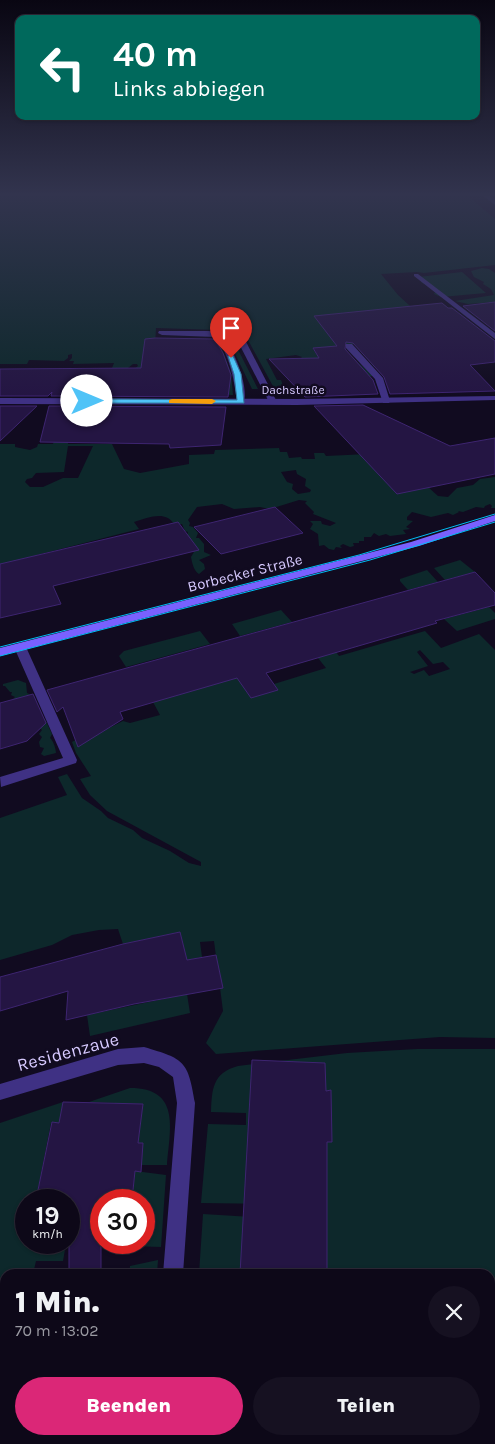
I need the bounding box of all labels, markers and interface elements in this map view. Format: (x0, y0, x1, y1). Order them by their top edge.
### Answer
text: 40 m (113, 34, 198, 75)
icon: left (30, 35, 95, 100)
text: Links abbiegen (113, 76, 265, 102)
pin (210, 307, 252, 358)
icon: arrive (217, 314, 245, 342)
position arrow (60, 374, 112, 426)
street label: Dachstraße (261, 383, 325, 397)
street label: Borbecker Straße (186, 550, 304, 596)
street label: Residenzaue (15, 1028, 121, 1076)
speed limit sign: 30 (90, 1189, 155, 1254)
text: 19 (35, 1201, 60, 1230)
text: km/h (32, 1227, 63, 1241)
text: 1 Min. (15, 1284, 99, 1320)
button: close (428, 1286, 480, 1338)
text: 70 m · 13:02 (15, 1321, 98, 1340)
button: Beenden (15, 1377, 243, 1435)
button: Teilen (253, 1377, 480, 1435)

